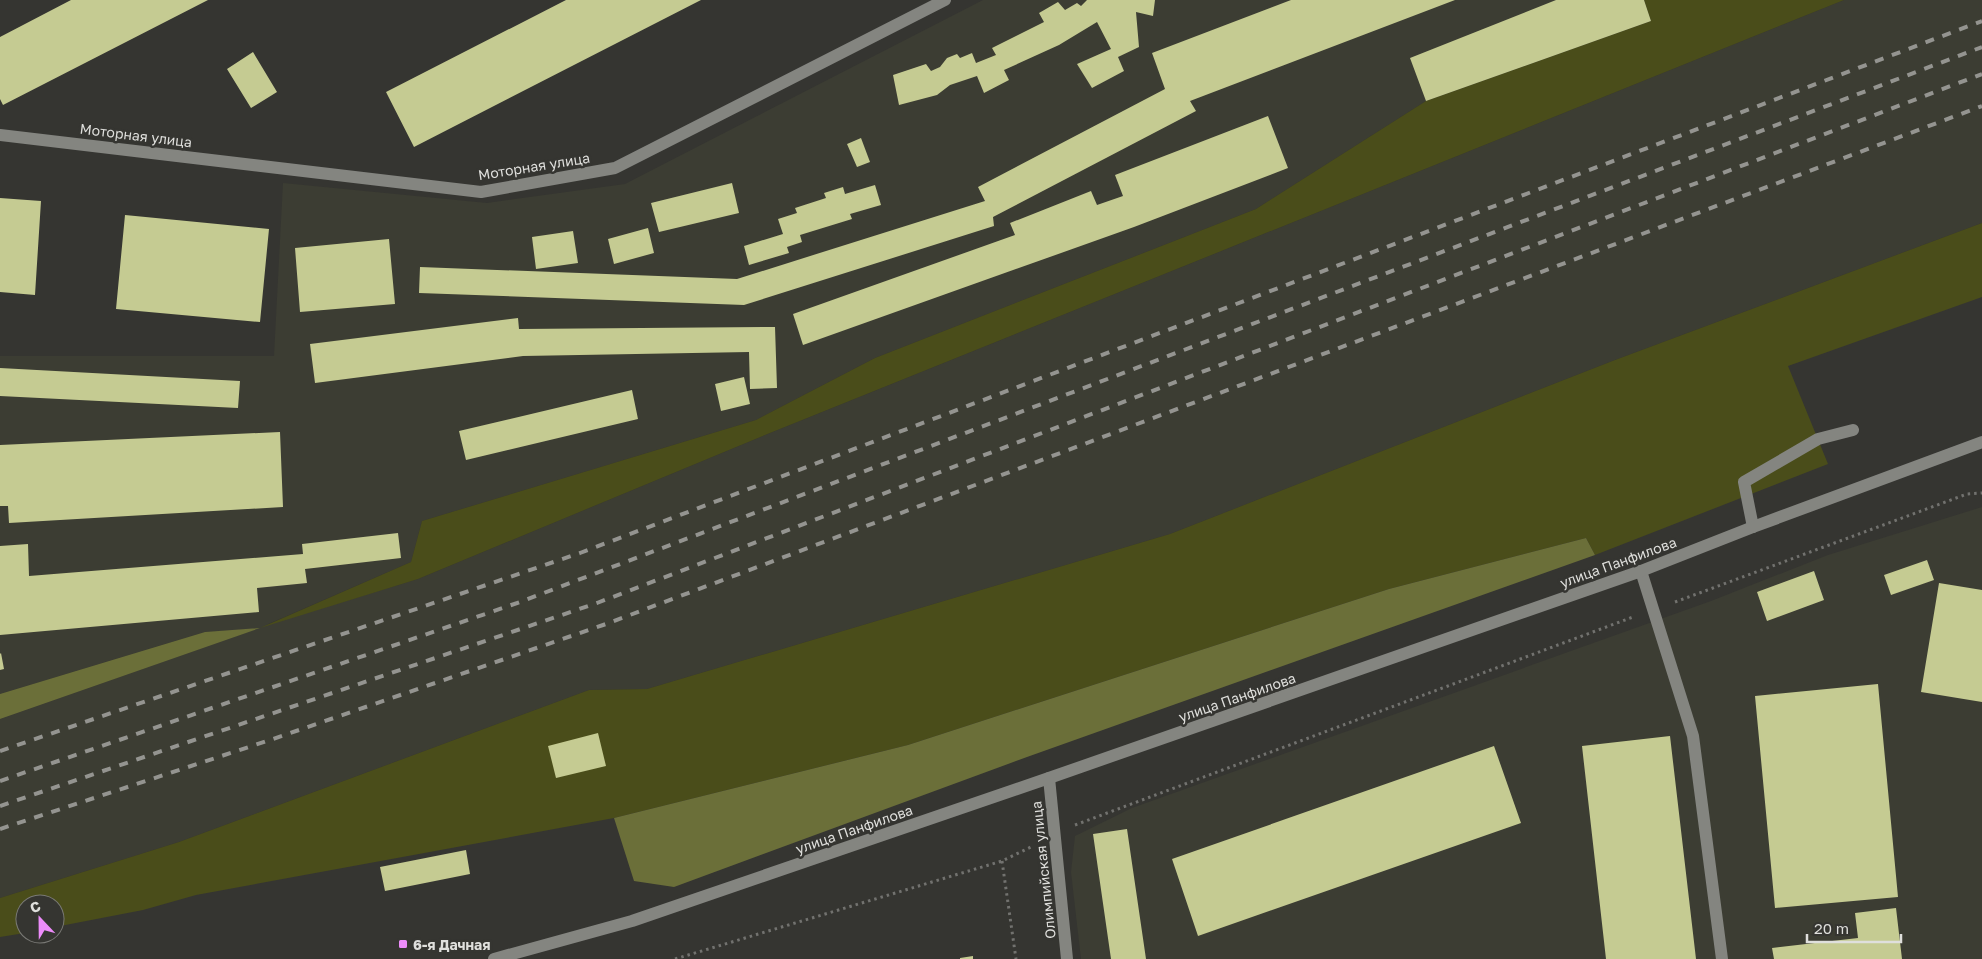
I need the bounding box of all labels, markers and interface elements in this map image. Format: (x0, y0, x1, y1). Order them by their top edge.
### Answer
street label: Моторная улица (79, 120, 193, 150)
street label: Моторная улица (477, 149, 591, 183)
street label: улица Панфилова (1557, 533, 1679, 591)
street label: улица Панфилова (1176, 669, 1298, 725)
street label: Олимпийская улица (1027, 800, 1059, 940)
street label: улица Панфилова (793, 801, 915, 857)
north arrow (15, 894, 65, 944)
text: С (27, 897, 43, 916)
scale bar (1807, 912, 1901, 944)
text: 20 m (1814, 919, 1849, 937)
place label: 6-я Дачная (413, 936, 490, 953)
marker: 6-я Дачная (397, 938, 409, 950)

